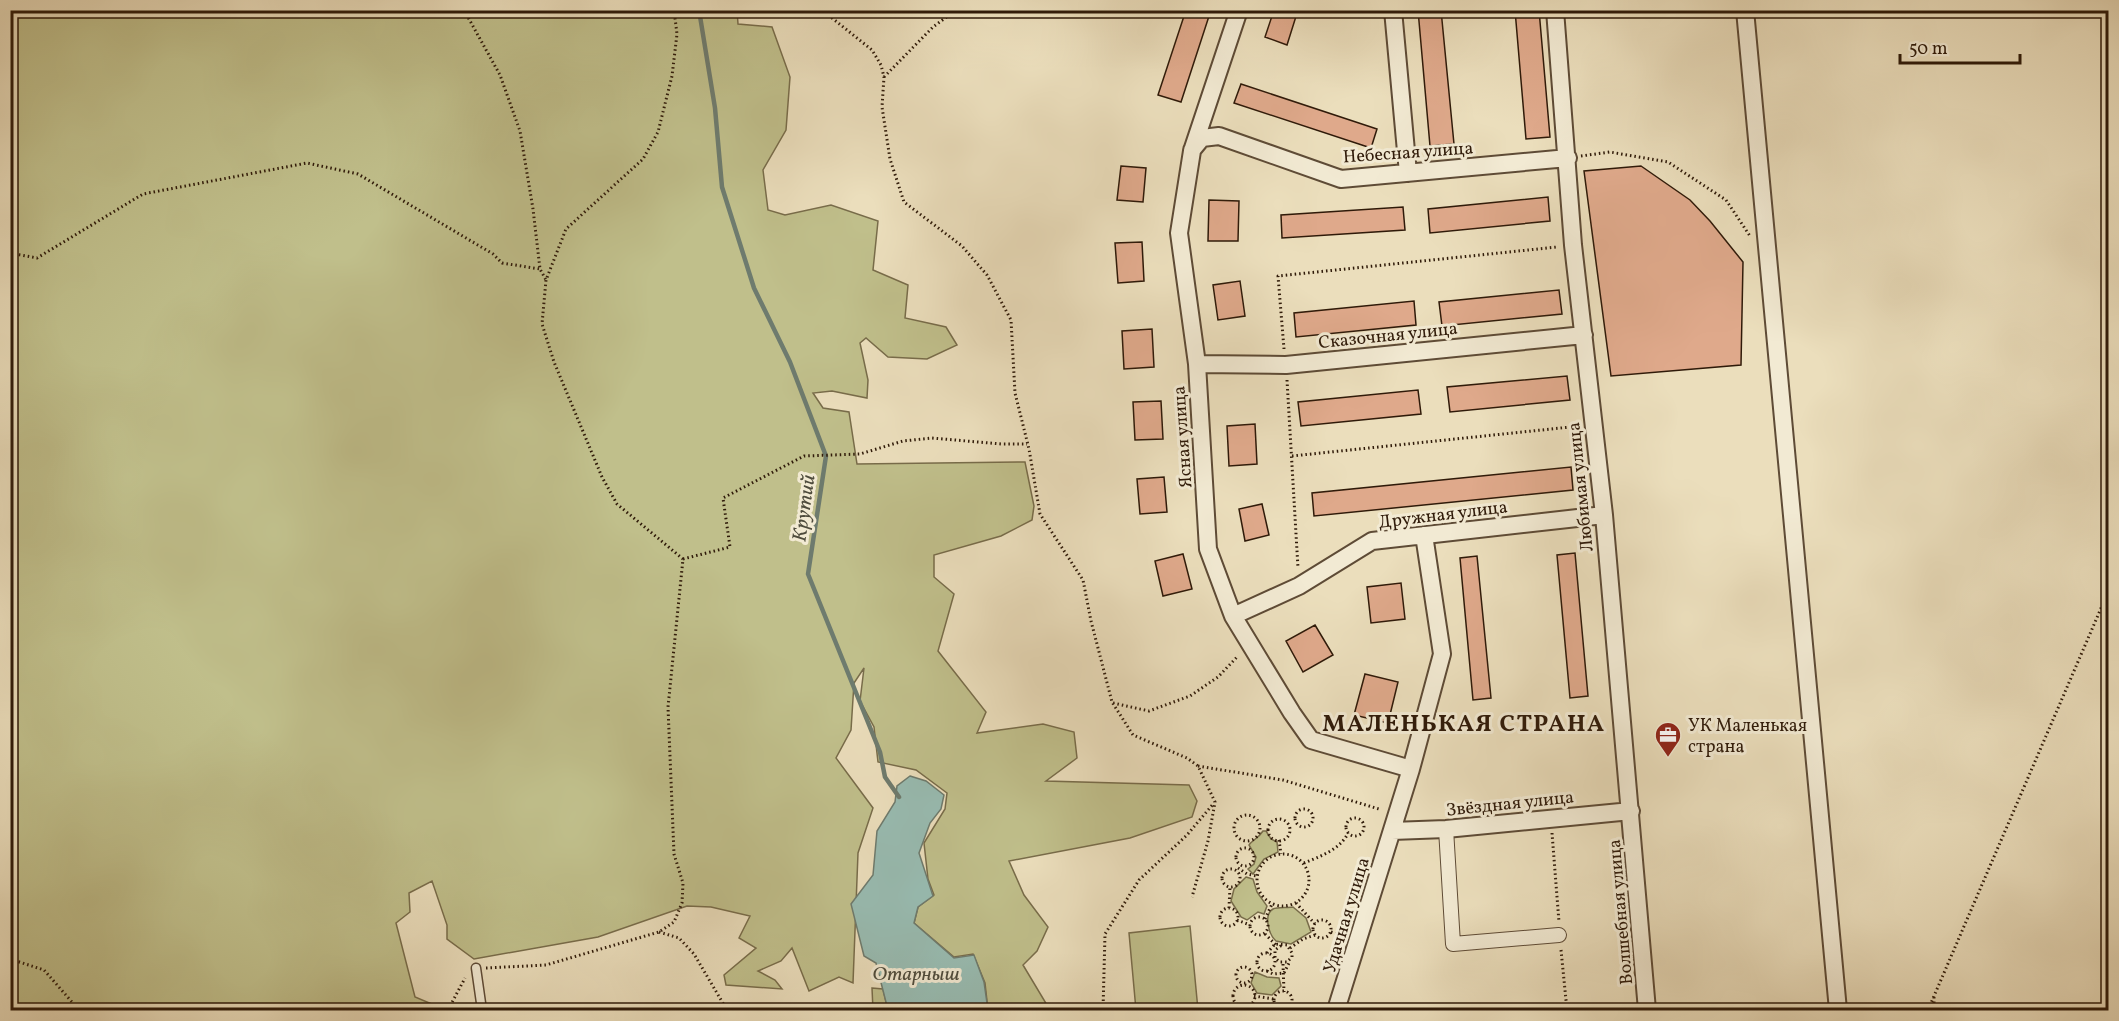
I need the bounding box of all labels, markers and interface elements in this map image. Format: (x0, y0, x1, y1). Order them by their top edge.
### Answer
scale bar (1900, 27, 2020, 65)
text: 50 m (1909, 37, 1948, 62)
street label: Небесная улица (1342, 136, 1474, 171)
street label: Сказочная улица (1317, 317, 1459, 356)
street label: Ясная улица (1167, 385, 1200, 489)
street label: Любимая улица (1562, 421, 1601, 553)
water label: Крутий (786, 473, 824, 544)
street label: Дружная улица (1377, 495, 1509, 536)
district label: МАЛЕНЬКАЯ СТРАНА (1322, 708, 1606, 742)
place label: УК Маленькая страна (1688, 714, 1807, 760)
office icon: УК Маленькая страна (1653, 720, 1683, 758)
street label: Звёздная улица (1445, 785, 1575, 824)
street label: Волшебная улица (1603, 838, 1640, 986)
street label: Удачная улица (1318, 855, 1377, 976)
water label: Отарныш (872, 961, 960, 989)

